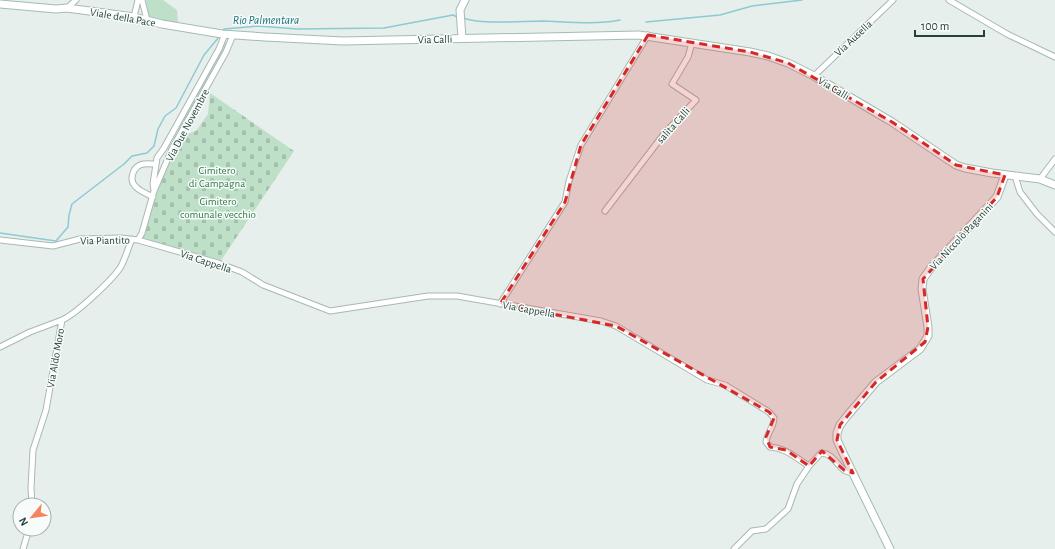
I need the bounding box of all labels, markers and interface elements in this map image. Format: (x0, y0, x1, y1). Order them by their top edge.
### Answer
street label: Viale della Pace (89, 6, 157, 29)
scale bar (915, 12, 984, 38)
water label: Rio Palmentara (233, 14, 299, 26)
street label: Via Ausella (832, 18, 874, 58)
text: 100 m (921, 20, 949, 32)
street label: Via Calli (418, 34, 452, 45)
street label: Via Calli (816, 75, 851, 102)
street label: Via Due Novembre (164, 87, 211, 163)
street label: salita Calli (655, 105, 692, 145)
park label: Cimitero di Campagna (189, 165, 245, 189)
park label: Cimitero comunale vecchio (180, 196, 256, 220)
street label: Via Niccolò Paganini (928, 201, 995, 272)
street label: Via Piantito (80, 235, 130, 246)
street label: Via Cappella (179, 248, 233, 275)
street label: Via Cappella (502, 299, 556, 320)
street label: Via Aldo Moro (45, 327, 66, 389)
north arrow (12, 497, 52, 537)
text: N (17, 516, 30, 528)

